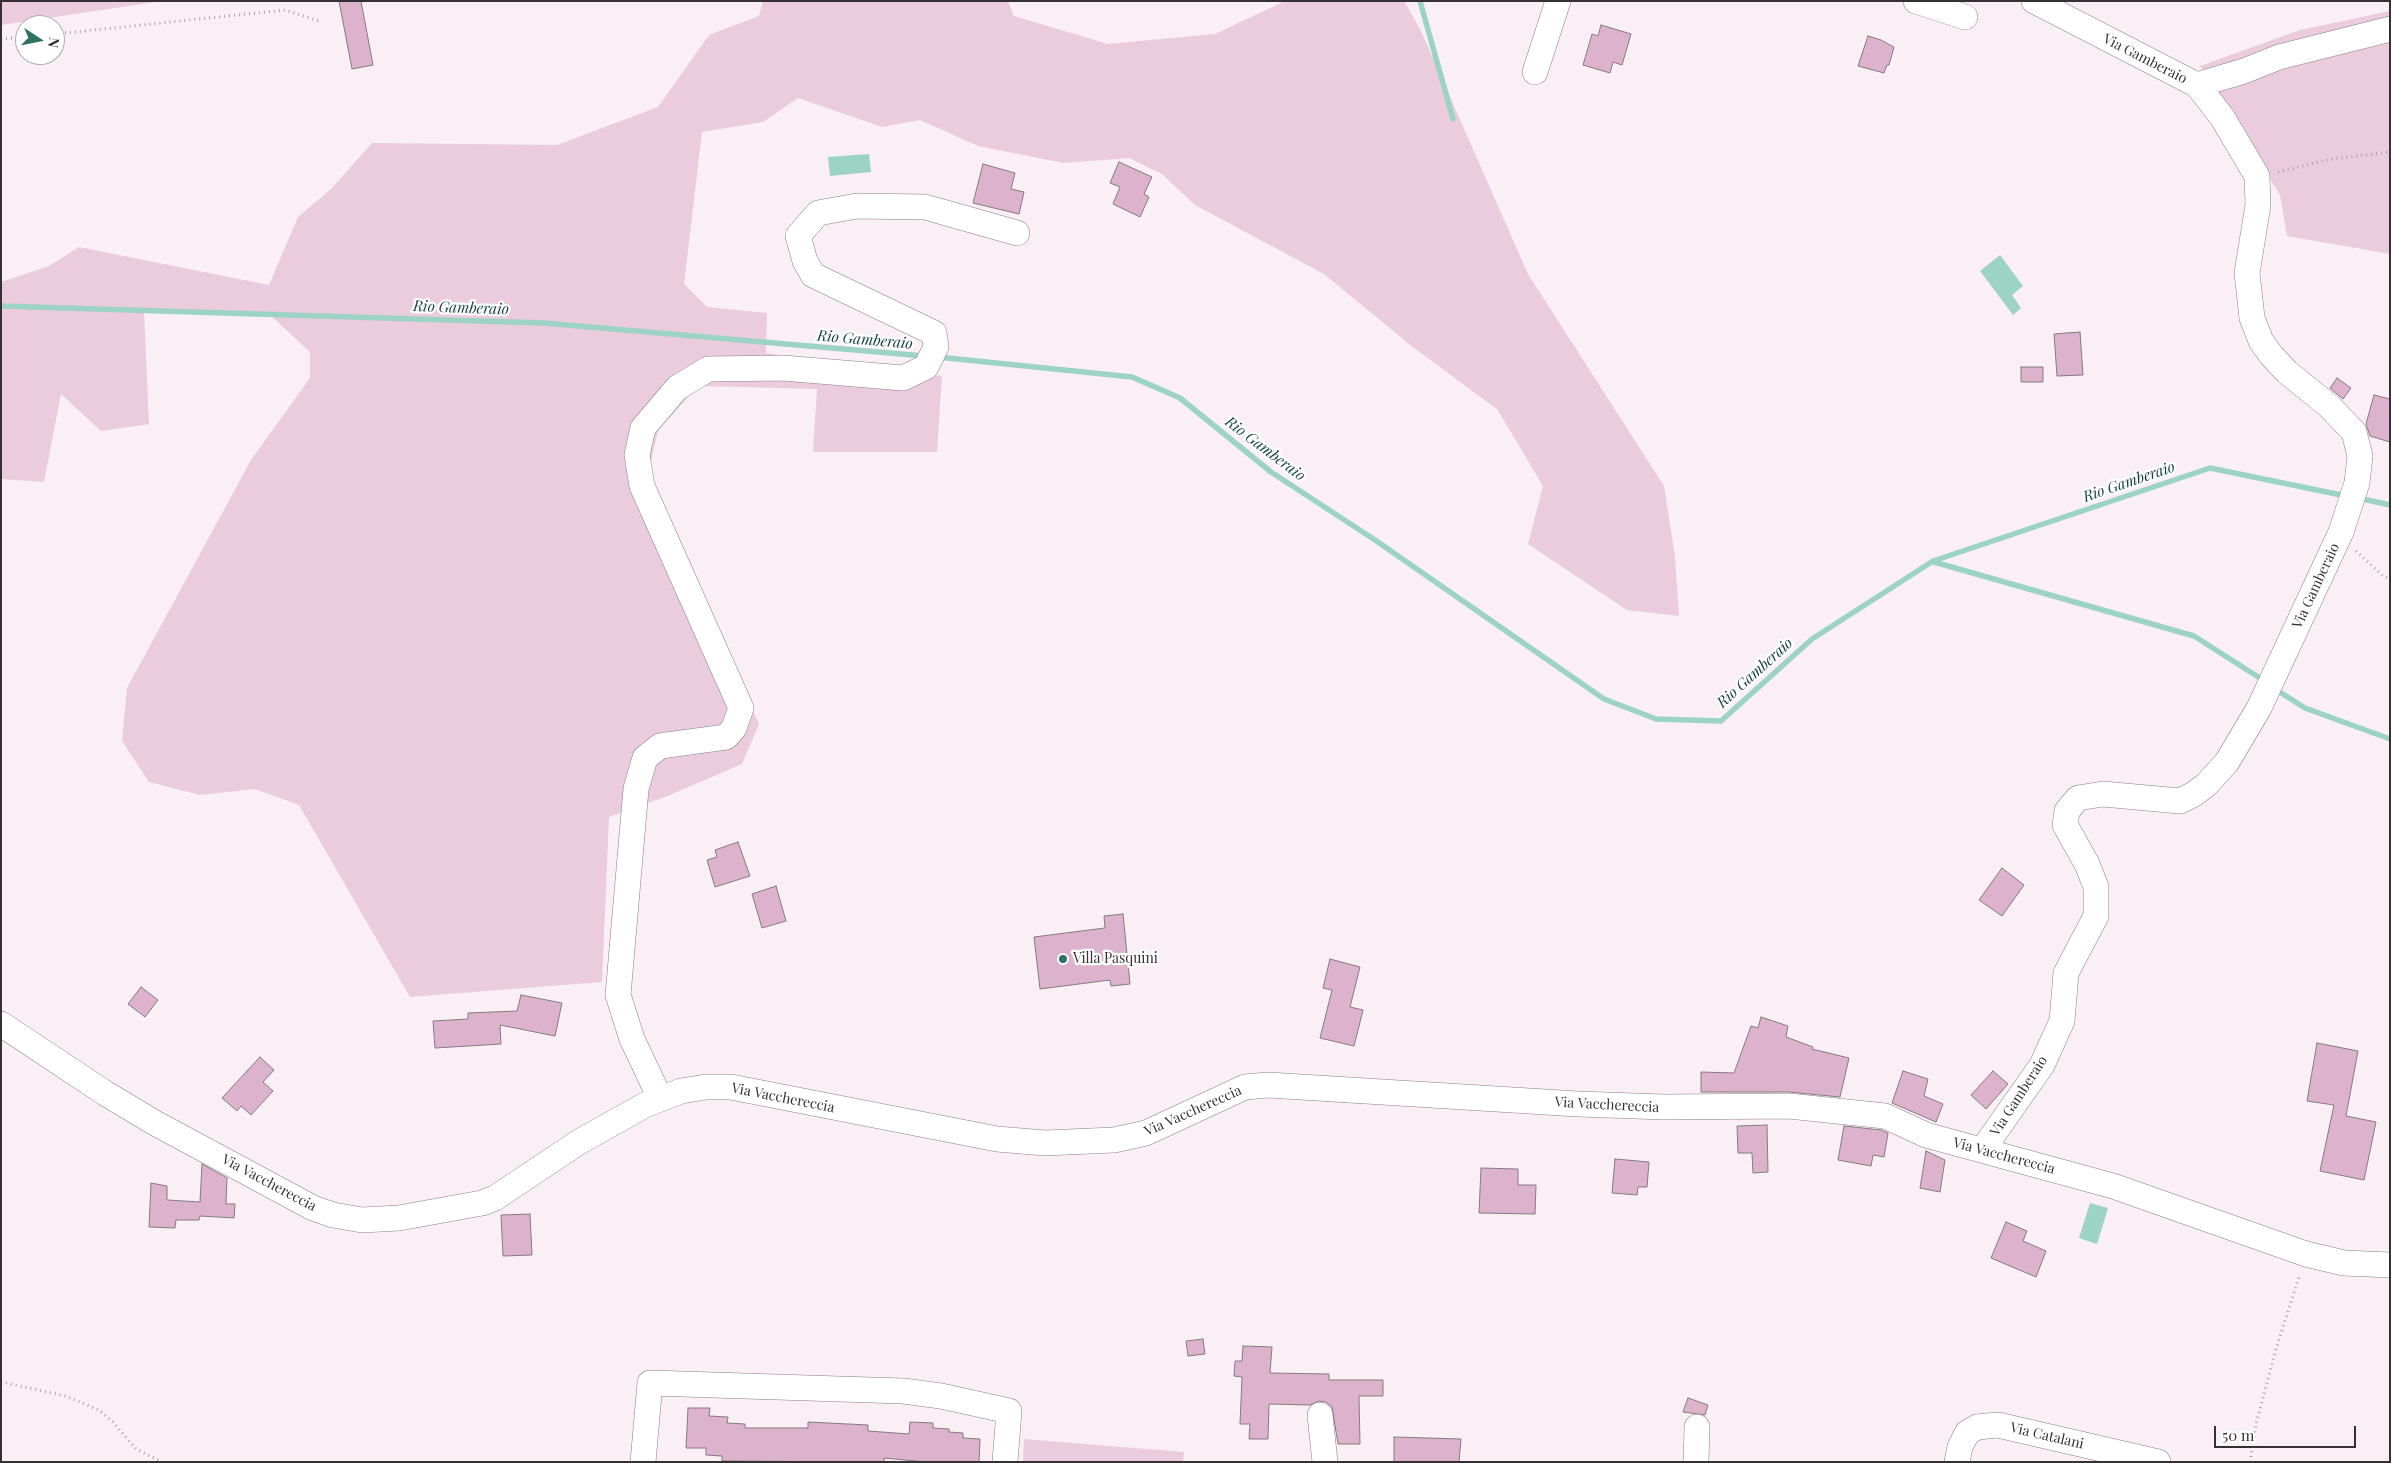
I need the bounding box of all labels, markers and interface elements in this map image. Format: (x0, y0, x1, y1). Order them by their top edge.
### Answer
north arrow (15, 15, 65, 65)
street label: Via Gamberaio (2100, 31, 2190, 87)
text: N (44, 36, 65, 50)
water label: Rio Gamberaio (413, 297, 509, 319)
water label: Rio Gamberaio (816, 327, 914, 353)
water label: Rio Gamberaio (1221, 413, 1309, 485)
water label: Rio Gamberaio (2081, 458, 2177, 506)
street label: Via Gamberaio (2289, 541, 2343, 631)
water label: Rio Gamberaio (1713, 634, 1797, 712)
place label: Villa Pasquini (1073, 951, 1158, 967)
marker: Villa Pasquini (1057, 953, 1069, 965)
street label: Via Gamberaio (1987, 1053, 2051, 1139)
street label: Via Vacchereccia (730, 1080, 836, 1116)
street label: Via Vacchereccia (1142, 1082, 1244, 1140)
street label: Via Vacchereccia (1554, 1094, 1660, 1116)
street label: Via Vacchereccia (1951, 1134, 2057, 1178)
street label: Via Vacchereccia (219, 1151, 319, 1215)
scale bar (2216, 1416, 2358, 1448)
street label: Via Catalani (2009, 1419, 2085, 1453)
text: 50 m (2222, 1425, 2254, 1445)

